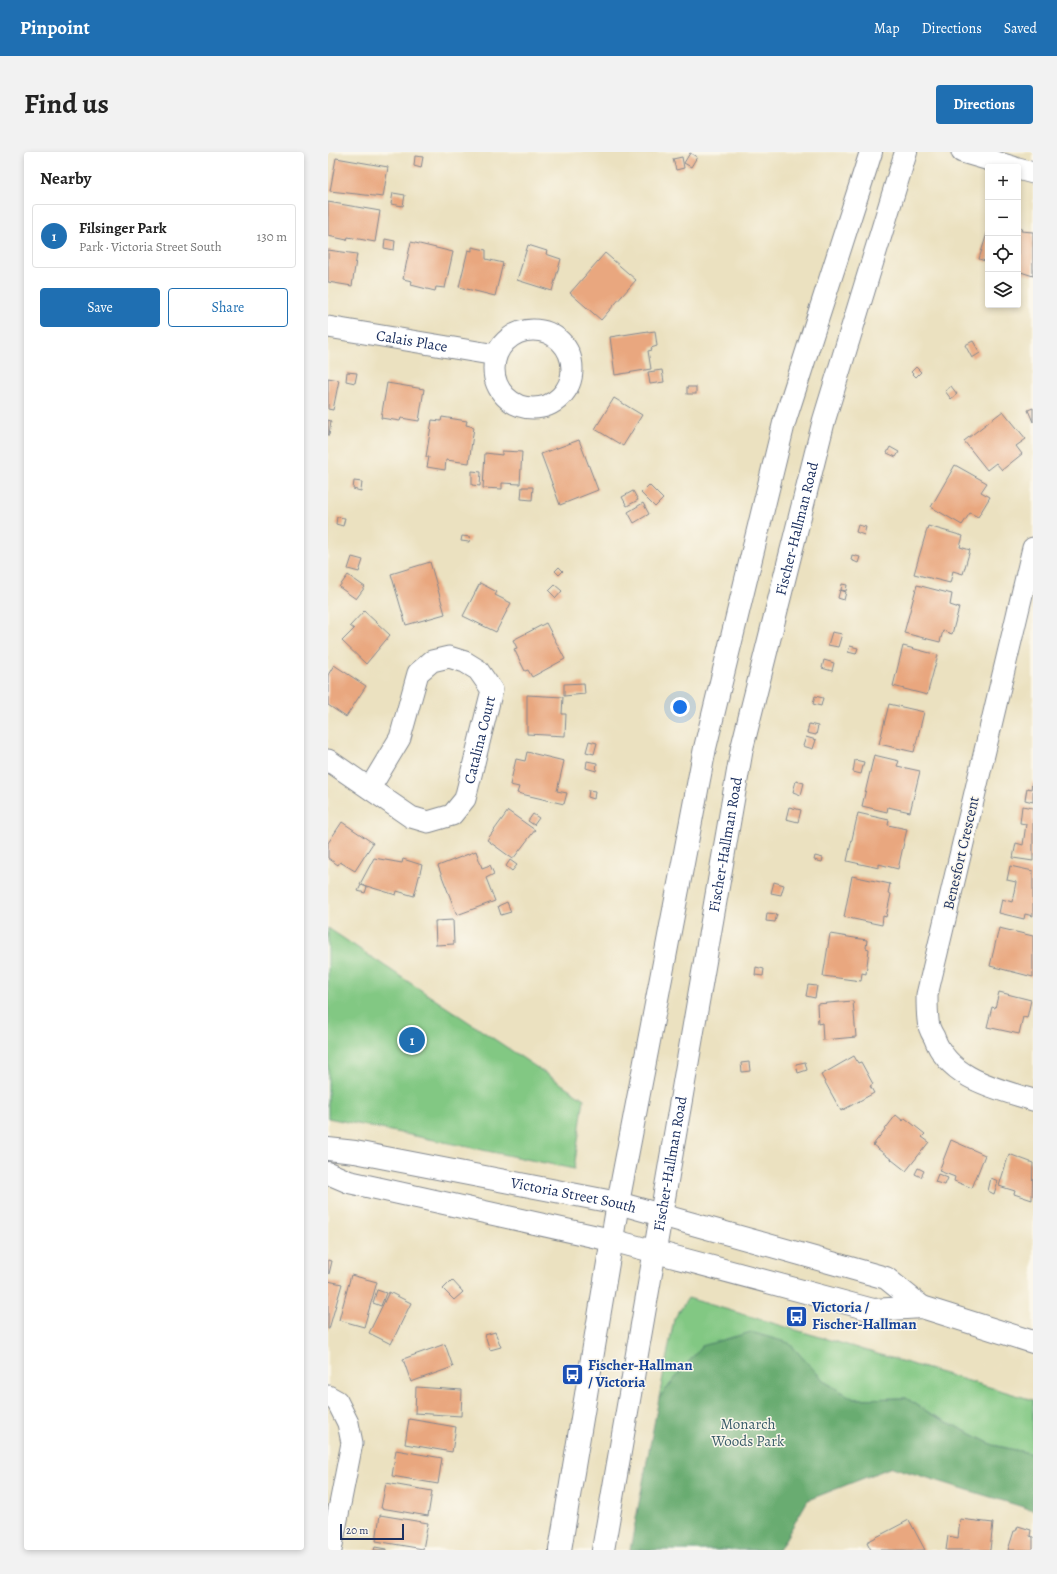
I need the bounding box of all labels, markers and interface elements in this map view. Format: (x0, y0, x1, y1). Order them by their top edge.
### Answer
text: Pinpoint (20, 15, 90, 41)
text: Map (874, 19, 900, 38)
text: Directions (922, 19, 982, 38)
text: Saved (1004, 19, 1037, 38)
text: Find us (24, 85, 109, 123)
button: Directions (936, 85, 1033, 124)
map controls (985, 164, 1021, 308)
button: + (985, 164, 1021, 200)
text: Nearby (40, 167, 91, 190)
button: − (985, 200, 1021, 236)
text: Filsinger Park (79, 218, 167, 238)
text: 1 (52, 228, 56, 245)
text: 130 m (257, 228, 287, 245)
button: locate (985, 236, 1021, 272)
text: Park · Victoria Street South (79, 238, 222, 255)
button: layers (985, 272, 1021, 308)
button: Save (40, 288, 160, 327)
button: Share (168, 288, 288, 327)
street label: Calais Place (375, 325, 449, 357)
street label: Fischer-Hallman Road (771, 459, 823, 598)
street label: Catalina Court (459, 694, 500, 786)
your location (670, 697, 690, 717)
street label: Fischer-Hallman Road (704, 774, 747, 914)
street label: Benesfort Crescent (938, 794, 984, 912)
pin: 1 (399, 1025, 425, 1055)
street label: Fischer-Hallman Road (648, 1094, 692, 1233)
street label: Victoria Street South (508, 1172, 639, 1218)
place label: Victoria / Fischer-Hallman (811, 1297, 917, 1334)
bus stop icon: Victoria / Fischer-Hallman (783, 1303, 809, 1329)
place label: Fischer-Hallman / Victoria (588, 1355, 693, 1392)
bus stop icon: Fischer-Hallman / Victoria (559, 1361, 585, 1387)
park label: Monarch Woods Park (710, 1414, 785, 1451)
scale bar (340, 1522, 404, 1541)
text: 20 m (346, 1523, 368, 1538)

